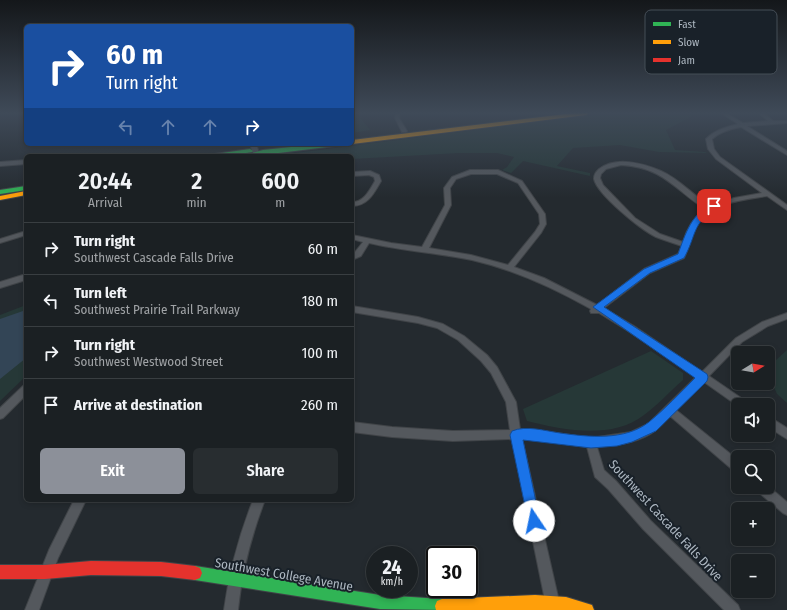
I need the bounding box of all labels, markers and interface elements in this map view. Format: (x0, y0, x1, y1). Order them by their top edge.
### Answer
legend (645, 10, 777, 74)
text: Fast (678, 18, 696, 31)
text: Slow (678, 36, 699, 49)
text: 60 m (106, 38, 163, 71)
icon: right (40, 40, 92, 92)
text: Jam (678, 54, 695, 67)
text: Turn right (106, 72, 178, 94)
icon: left (115, 116, 137, 138)
icon: ahead (157, 116, 179, 138)
icon: ahead (199, 116, 221, 138)
icon: right (241, 116, 263, 138)
text: 20:44 (78, 167, 132, 195)
text: 2 (191, 167, 202, 195)
text: 600 (261, 167, 299, 195)
pin (697, 189, 731, 223)
text: Arrival (88, 195, 123, 210)
text: min (187, 195, 207, 210)
text: m (275, 195, 285, 210)
icon: arrive (703, 195, 725, 217)
text: Turn right (74, 232, 135, 250)
icon: right (40, 238, 62, 260)
text: 60 m (308, 240, 338, 258)
text: Southwest Cascade Falls Drive (74, 250, 234, 265)
text: Turn left (74, 284, 127, 302)
icon: left (40, 290, 62, 312)
text: 180 m (302, 292, 338, 310)
text: Southwest Prairie Trail Parkway (74, 302, 240, 317)
text: Turn right (74, 336, 135, 354)
icon: right (40, 342, 62, 364)
text: 100 m (301, 344, 338, 362)
north arrow (731, 346, 775, 390)
map controls (731, 346, 775, 598)
text: Southwest Westwood Street (74, 354, 223, 369)
icon: arrive (40, 394, 62, 416)
text: Arrive at destination (74, 396, 202, 414)
text: 260 m (301, 396, 338, 414)
button: sound (731, 398, 775, 442)
button: Exit (40, 448, 185, 494)
button: Share (193, 448, 338, 494)
button: search (731, 450, 775, 494)
street label: Southwest Cascade Falls Drive (606, 457, 726, 584)
position arrow (513, 500, 555, 542)
button: + (731, 502, 775, 546)
speed limit sign: 30 (426, 546, 478, 598)
button: − (731, 554, 775, 598)
street label: Southwest College Avenue (214, 555, 354, 594)
text: 24 (382, 555, 402, 579)
text: km/h (381, 576, 403, 588)

